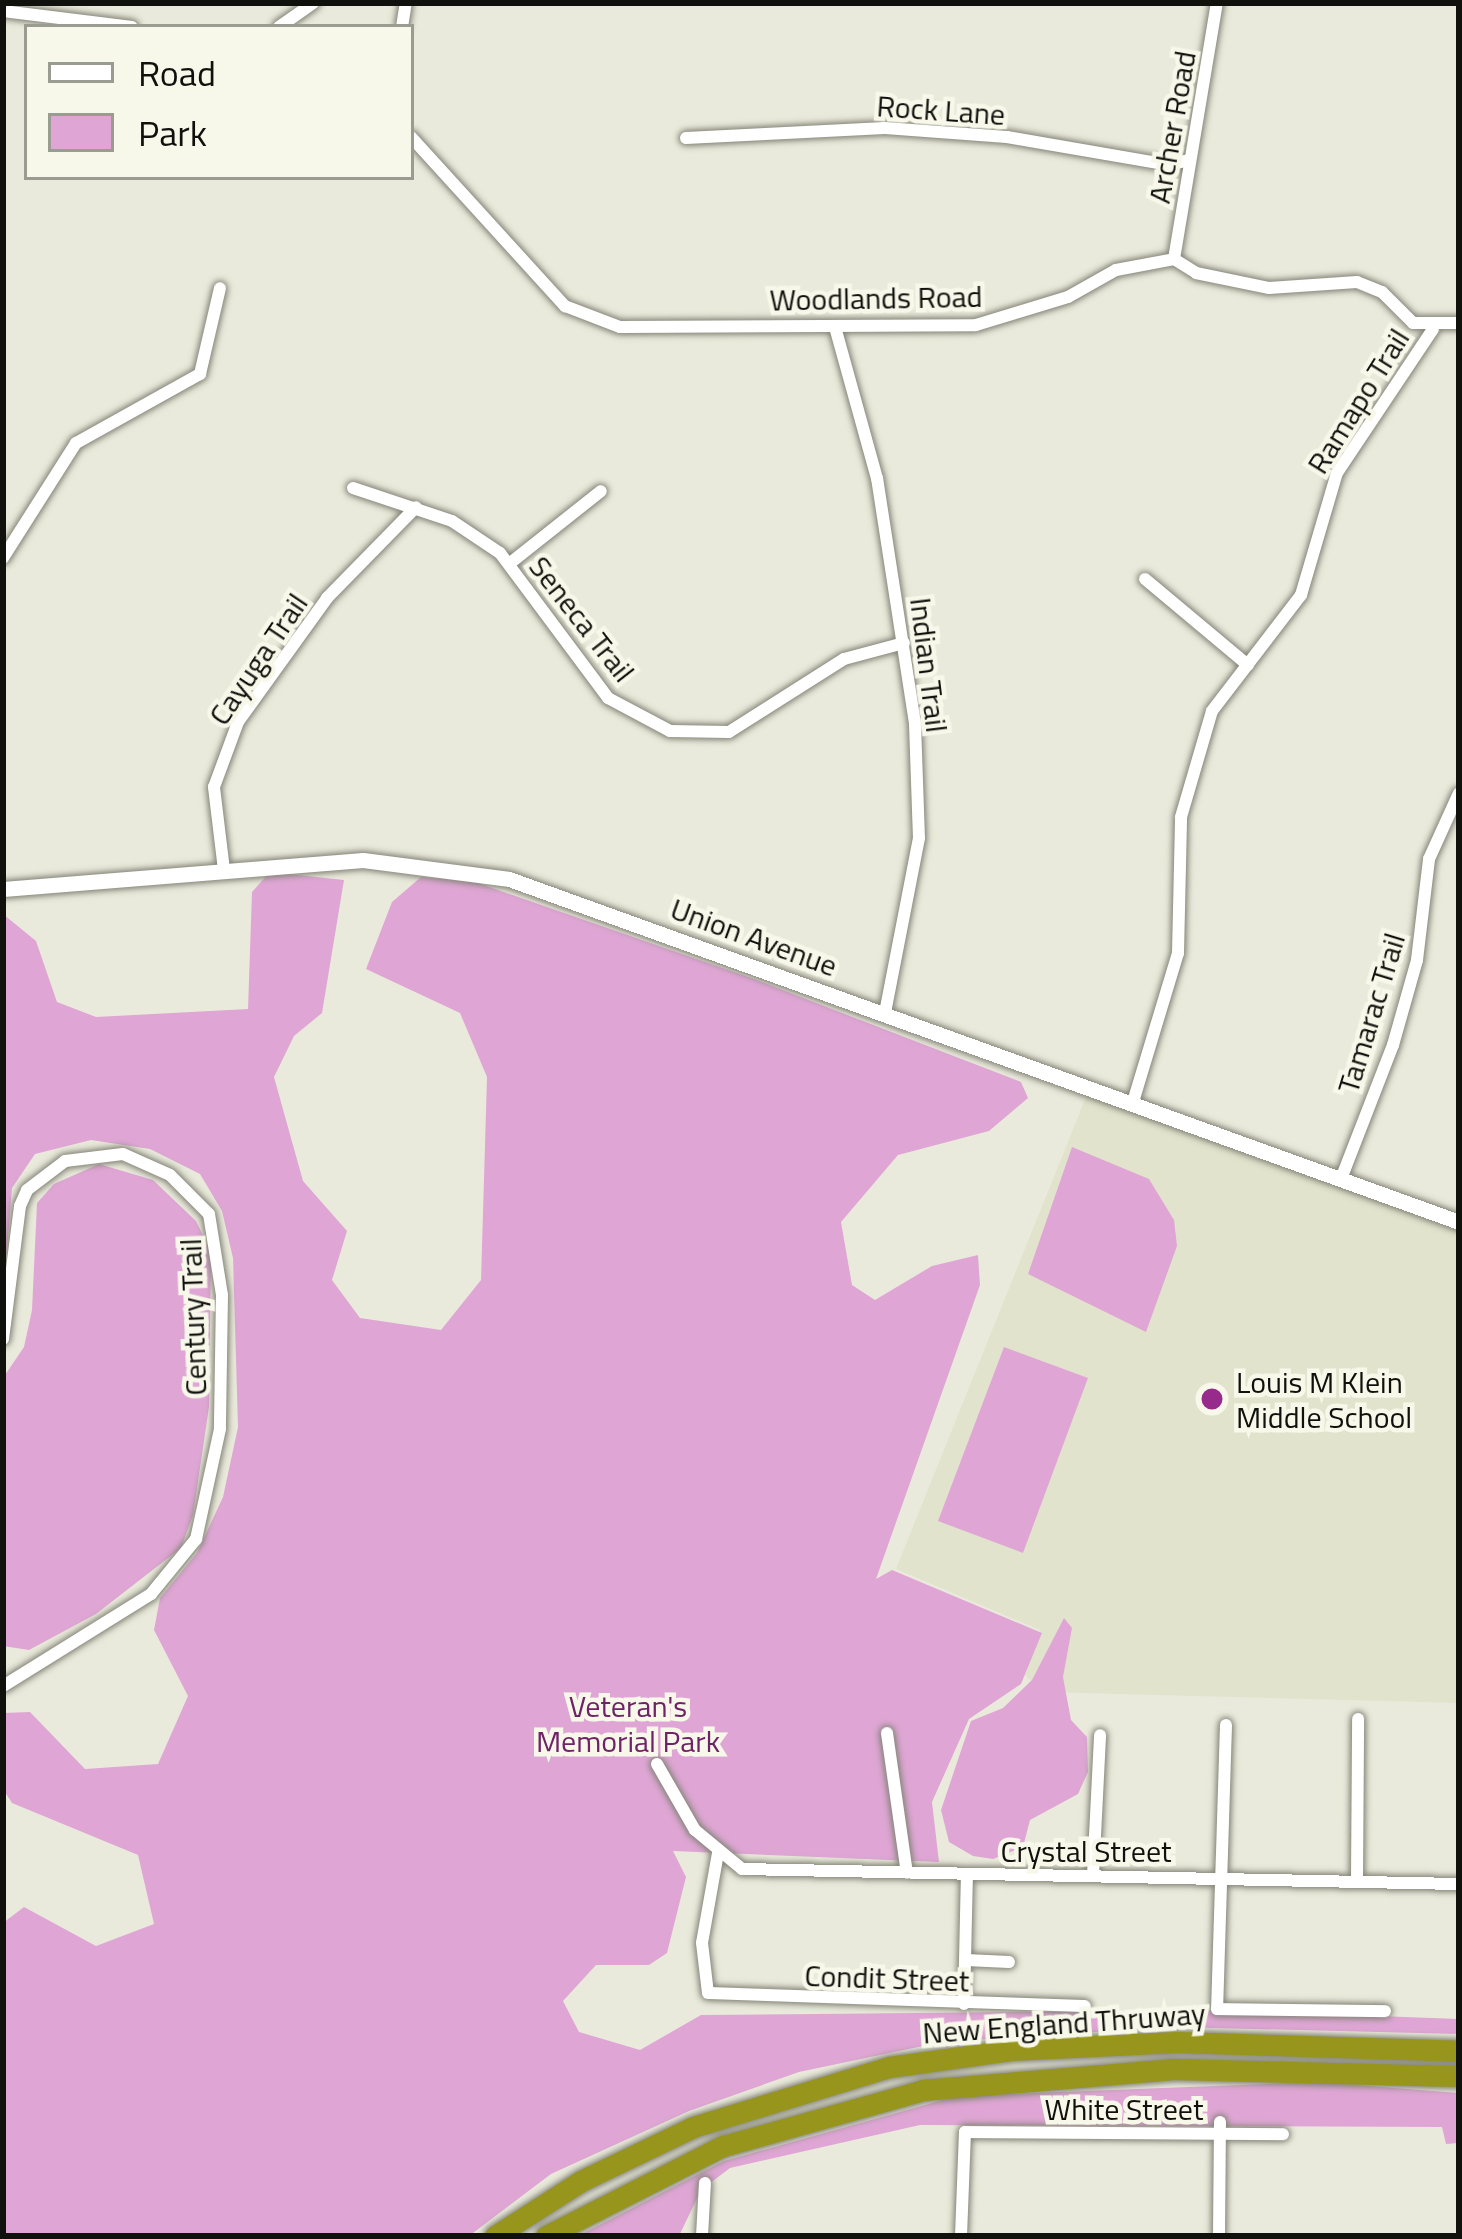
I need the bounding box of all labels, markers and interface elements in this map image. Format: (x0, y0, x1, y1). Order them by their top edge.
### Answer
legend (24, 24, 414, 180)
text: Road (138, 45, 216, 100)
street label: Archer Road (1141, 48, 1203, 206)
street label: Rock Lane (876, 88, 1006, 132)
text: Park (138, 105, 207, 160)
street label: Woodlands Road (769, 278, 983, 318)
street label: Ramapo Trail (1299, 322, 1417, 480)
street label: Seneca Trail (522, 549, 642, 689)
street label: Cayuga Trail (201, 586, 315, 732)
street label: Indian Trail (903, 595, 955, 735)
street label: Union Avenue (666, 890, 842, 984)
street label: Tamarac Trail (1330, 929, 1412, 1097)
street label: Century Trail (172, 1238, 214, 1396)
place label: Louis M Klein Middle School (1236, 1364, 1412, 1434)
marker: Louis M Klein Middle School (1199, 1386, 1225, 1412)
park label: Veteran's Memorial Park (536, 1688, 720, 1758)
street label: Crystal Street (1000, 1833, 1172, 1869)
street label: Condit Street (804, 1957, 970, 1999)
street label: New England Thruway (921, 1995, 1207, 2051)
street label: White Street (1045, 2091, 1203, 2127)

